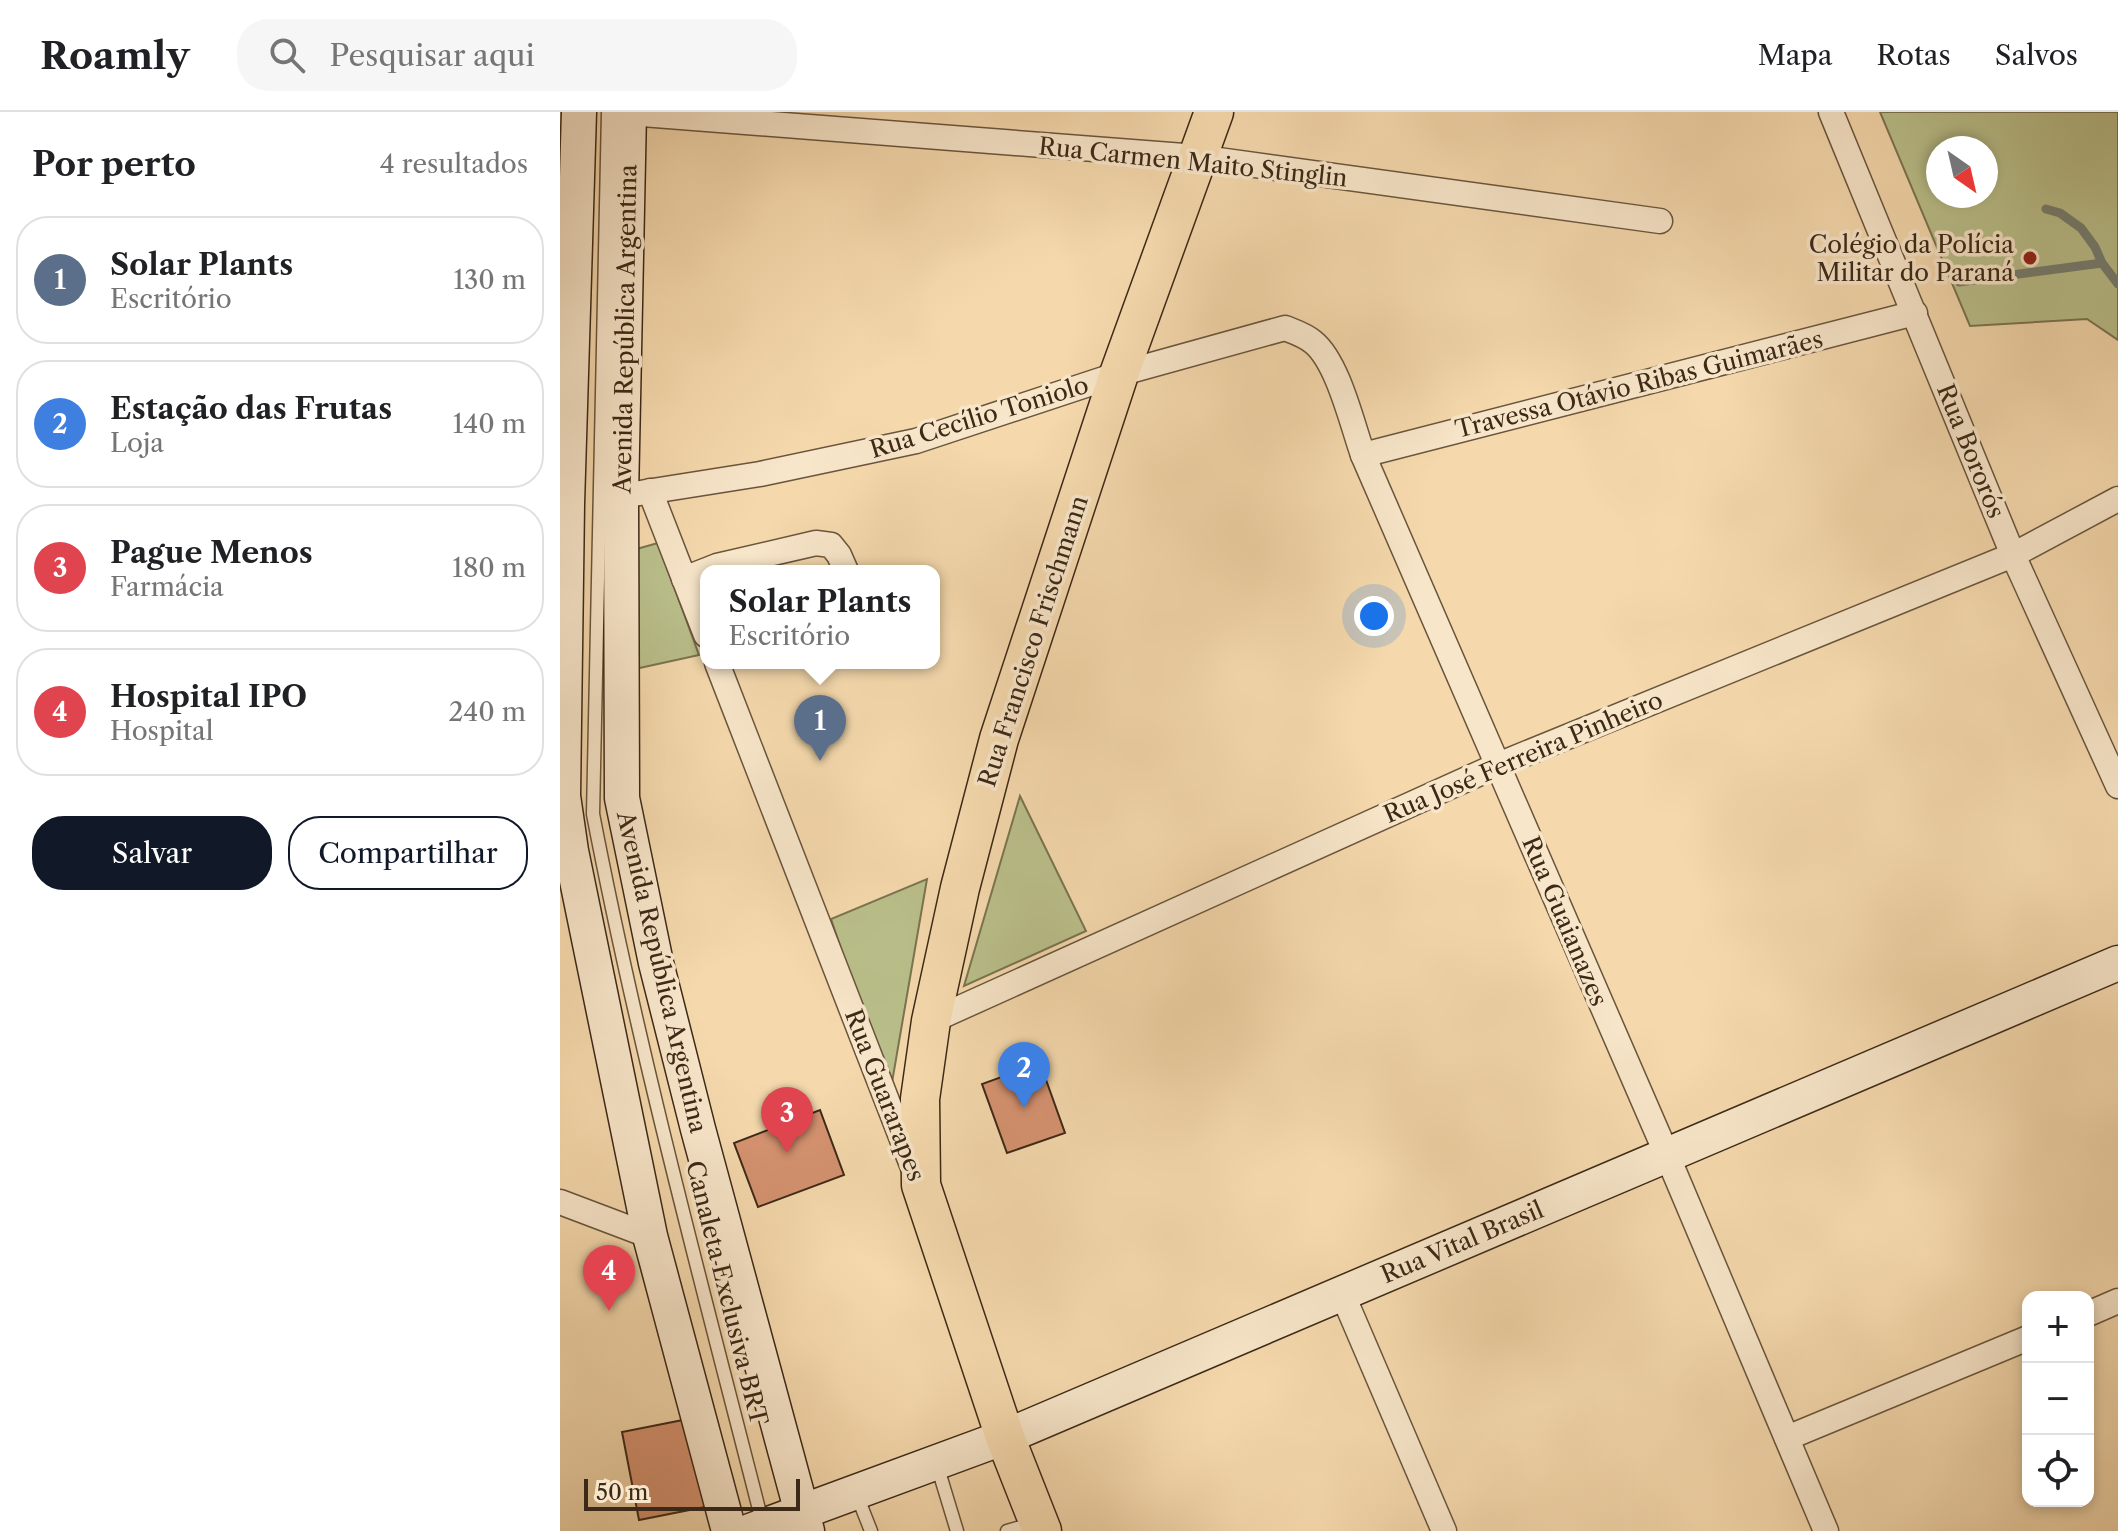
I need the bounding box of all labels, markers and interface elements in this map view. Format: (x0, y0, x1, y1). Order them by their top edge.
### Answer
search box (237, 19, 797, 91)
text: Roamly (40, 32, 189, 79)
icon: search (265, 33, 309, 77)
text: Pesquisar aqui (329, 37, 535, 74)
text: Mapa (1758, 38, 1833, 72)
text: Rotas (1877, 38, 1951, 72)
text: Salvos (1995, 38, 2078, 72)
street label: Rua Carmen Maito Stinglin (1037, 131, 1349, 193)
north arrow (1926, 136, 1998, 208)
text: Por perto (32, 143, 196, 185)
text: 4 resultados (380, 148, 528, 180)
street label: Avenida República Argentina (608, 164, 642, 495)
place label: Colégio da Polícia Militar do Paraná (1809, 230, 2014, 287)
text: Solar Plants (110, 246, 293, 283)
marker: Colégio da Polícia Militar do Paraná (2021, 249, 2039, 267)
text: 1 (54, 264, 66, 296)
text: 130 m (453, 264, 526, 296)
text: Escritório (110, 283, 232, 315)
street label: Travessa Otávio Ribas Guimarães (1452, 324, 1826, 444)
street label: Rua Cecílio Toniolo (866, 370, 1092, 464)
street label: Rua Bororós (1931, 380, 2011, 522)
text: Estação das Frutas (110, 390, 392, 427)
text: 2 (52, 408, 68, 440)
text: 140 m (452, 408, 526, 440)
text: Loja (110, 427, 164, 459)
street label: Rua Francisco Frischmann (972, 492, 1094, 790)
text: Pague Menos (110, 534, 313, 571)
text: 3 (53, 552, 67, 584)
text: 180 m (452, 552, 526, 584)
popup (700, 565, 940, 669)
text: Farmácia (110, 571, 224, 603)
text: Solar Plants (728, 583, 912, 620)
your location (1354, 596, 1394, 636)
text: Escritório (728, 620, 850, 652)
text: Hospital IPO (110, 678, 307, 715)
street label: Rua José Ferreira Pinheiro (1379, 685, 1667, 829)
pin: 1 (794, 695, 846, 761)
text: 4 (52, 696, 68, 728)
text: 240 m (448, 696, 526, 728)
text: Hospital (110, 715, 214, 747)
street label: Avenida República Argentina (611, 807, 713, 1136)
button: Salvar (32, 816, 272, 890)
button: Compartilhar (288, 816, 528, 890)
street label: Rua Guaianazes (1516, 832, 1614, 1010)
street label: Rua Guararapes (839, 1005, 931, 1185)
pin: 2 (998, 1042, 1050, 1108)
pin: 3 (761, 1087, 813, 1153)
street label: Canaleta Exclusiva BRT (680, 1158, 774, 1428)
street label: Rua Vital Brasil (1376, 1195, 1548, 1289)
pin: 4 (583, 1245, 635, 1311)
map controls (2022, 1291, 2094, 1507)
button: + (2022, 1291, 2094, 1363)
button: − (2022, 1363, 2094, 1435)
button: locate (2022, 1435, 2094, 1507)
scale bar (584, 1475, 800, 1511)
text: 50 m (596, 1479, 648, 1506)

